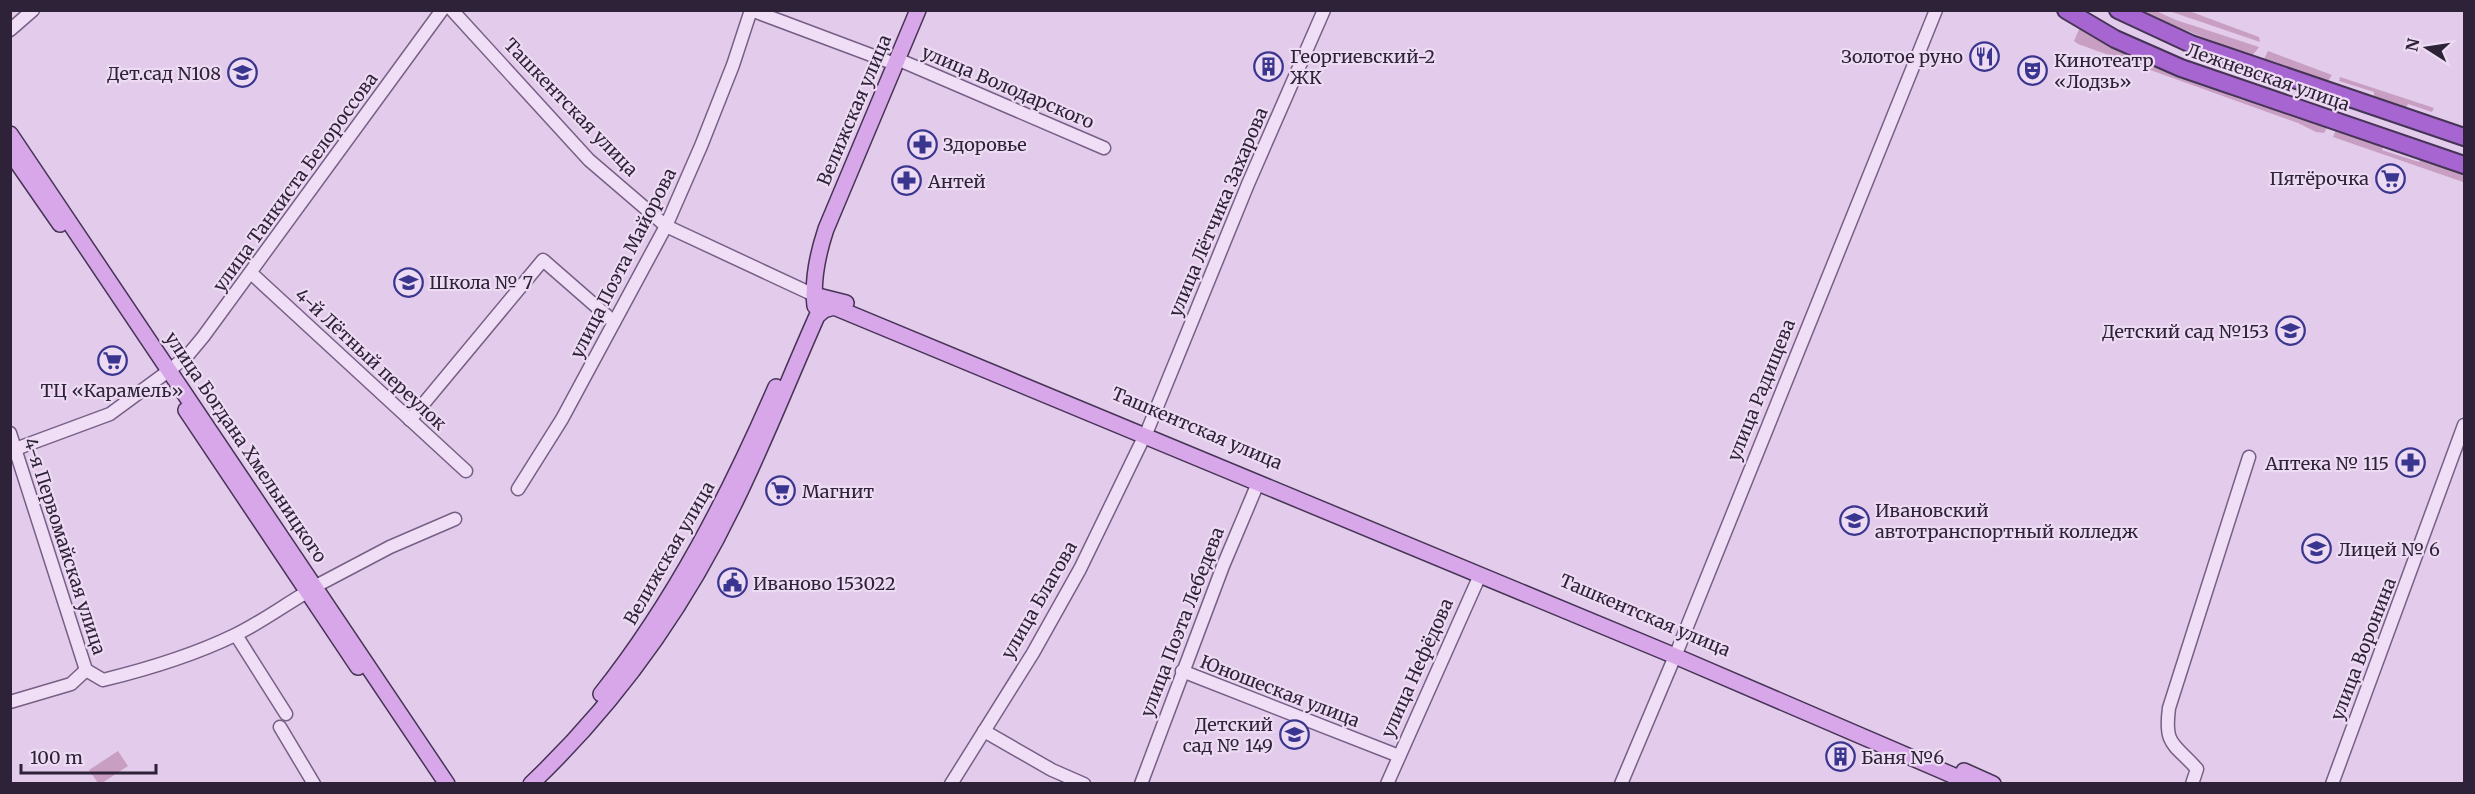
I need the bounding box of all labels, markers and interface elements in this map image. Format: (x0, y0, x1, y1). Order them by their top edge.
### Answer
north arrow (2397, 18, 2457, 78)
street label: Велижская улица (812, 31, 896, 189)
street label: Ташкентская улица (499, 33, 643, 181)
text: N (2401, 36, 2423, 53)
street label: Лежневская улица (2183, 38, 2353, 116)
street label: улица Володарского (918, 40, 1098, 134)
restaurant icon: Золотое руно (1968, 40, 2000, 72)
place label: Георгиевский-2 ЖК (1290, 45, 1435, 89)
place label: Золотое руно (1841, 45, 1963, 68)
place label: Кинотеатр «Лодзь» (2054, 49, 2153, 93)
building icon: Георгиевский-2 ЖК (1253, 50, 1285, 82)
theatre icon: Кинотеатр «Лодзь» (2017, 54, 2049, 86)
school or university icon: Дет.сад N108 (226, 57, 258, 89)
place label: Дет.сад N108 (107, 62, 221, 85)
street label: улица Танкиста Белороссова (208, 67, 383, 296)
street label: улица Лётчика Захарова (1163, 104, 1273, 320)
pharmacy icon: Здоровье (906, 128, 938, 160)
place label: Здоровье (943, 133, 1027, 156)
supermarket icon: Пятёрочка (2374, 162, 2406, 194)
street label: улица Поэта Майорова (565, 164, 681, 362)
pharmacy icon: Антей (891, 165, 923, 197)
place label: Пятёрочка (2270, 167, 2369, 190)
place label: Антей (927, 170, 986, 193)
school or university icon: Школа № 7 (392, 266, 424, 298)
place label: Школа № 7 (429, 271, 533, 294)
street label: 4-й Лётный переулок (291, 283, 452, 435)
street label: улица Радищева (1722, 315, 1800, 464)
school or university icon: Детский сад №153 (2274, 315, 2306, 347)
place label: Детский сад №153 (2102, 320, 2269, 343)
street label: улица Богдана Хмельницкого (160, 327, 332, 567)
supermarket icon: ТЦ «Карамель» (96, 345, 128, 377)
place label: ТЦ «Карамель» (40, 379, 184, 402)
street label: Ташкентская улица (1108, 382, 1286, 475)
street label: 4-я Первомайская улица (19, 435, 111, 658)
pharmacy icon: Аптека № 115 (2394, 447, 2426, 479)
place label: Аптека № 115 (2264, 452, 2389, 475)
supermarket icon: Магнит (765, 475, 797, 507)
street label: Велижская улица (619, 477, 720, 629)
place label: Магнит (802, 480, 874, 503)
place label: Ивановский автотранспортный колледж (1875, 499, 2139, 543)
school or university icon: Ивановский автотранспортный колледж (1838, 504, 1870, 536)
street label: улица Поэта Лебедева (1135, 524, 1229, 720)
school or university icon: Лицей № 6 (2301, 533, 2333, 565)
street label: улица Благова (996, 537, 1082, 663)
place label: Лицей № 6 (2338, 538, 2440, 561)
public building icon: Иваново 153022 (716, 567, 748, 599)
street label: Ташкентская улица (1556, 569, 1734, 662)
place label: Иваново 153022 (753, 572, 896, 595)
street label: улица Воронина (2325, 574, 2401, 724)
street label: улица Нефёдова (1376, 594, 1458, 741)
street label: Юношеская улица (1197, 650, 1363, 732)
place label: Детский сад № 149 (1183, 713, 1273, 757)
school or university icon: Детский сад № 149 (1278, 718, 1310, 750)
scale bar (21, 737, 156, 775)
building icon: Баня №6 (1824, 741, 1856, 773)
text: 100 m (30, 746, 83, 769)
place label: Баня №6 (1861, 746, 1944, 769)

